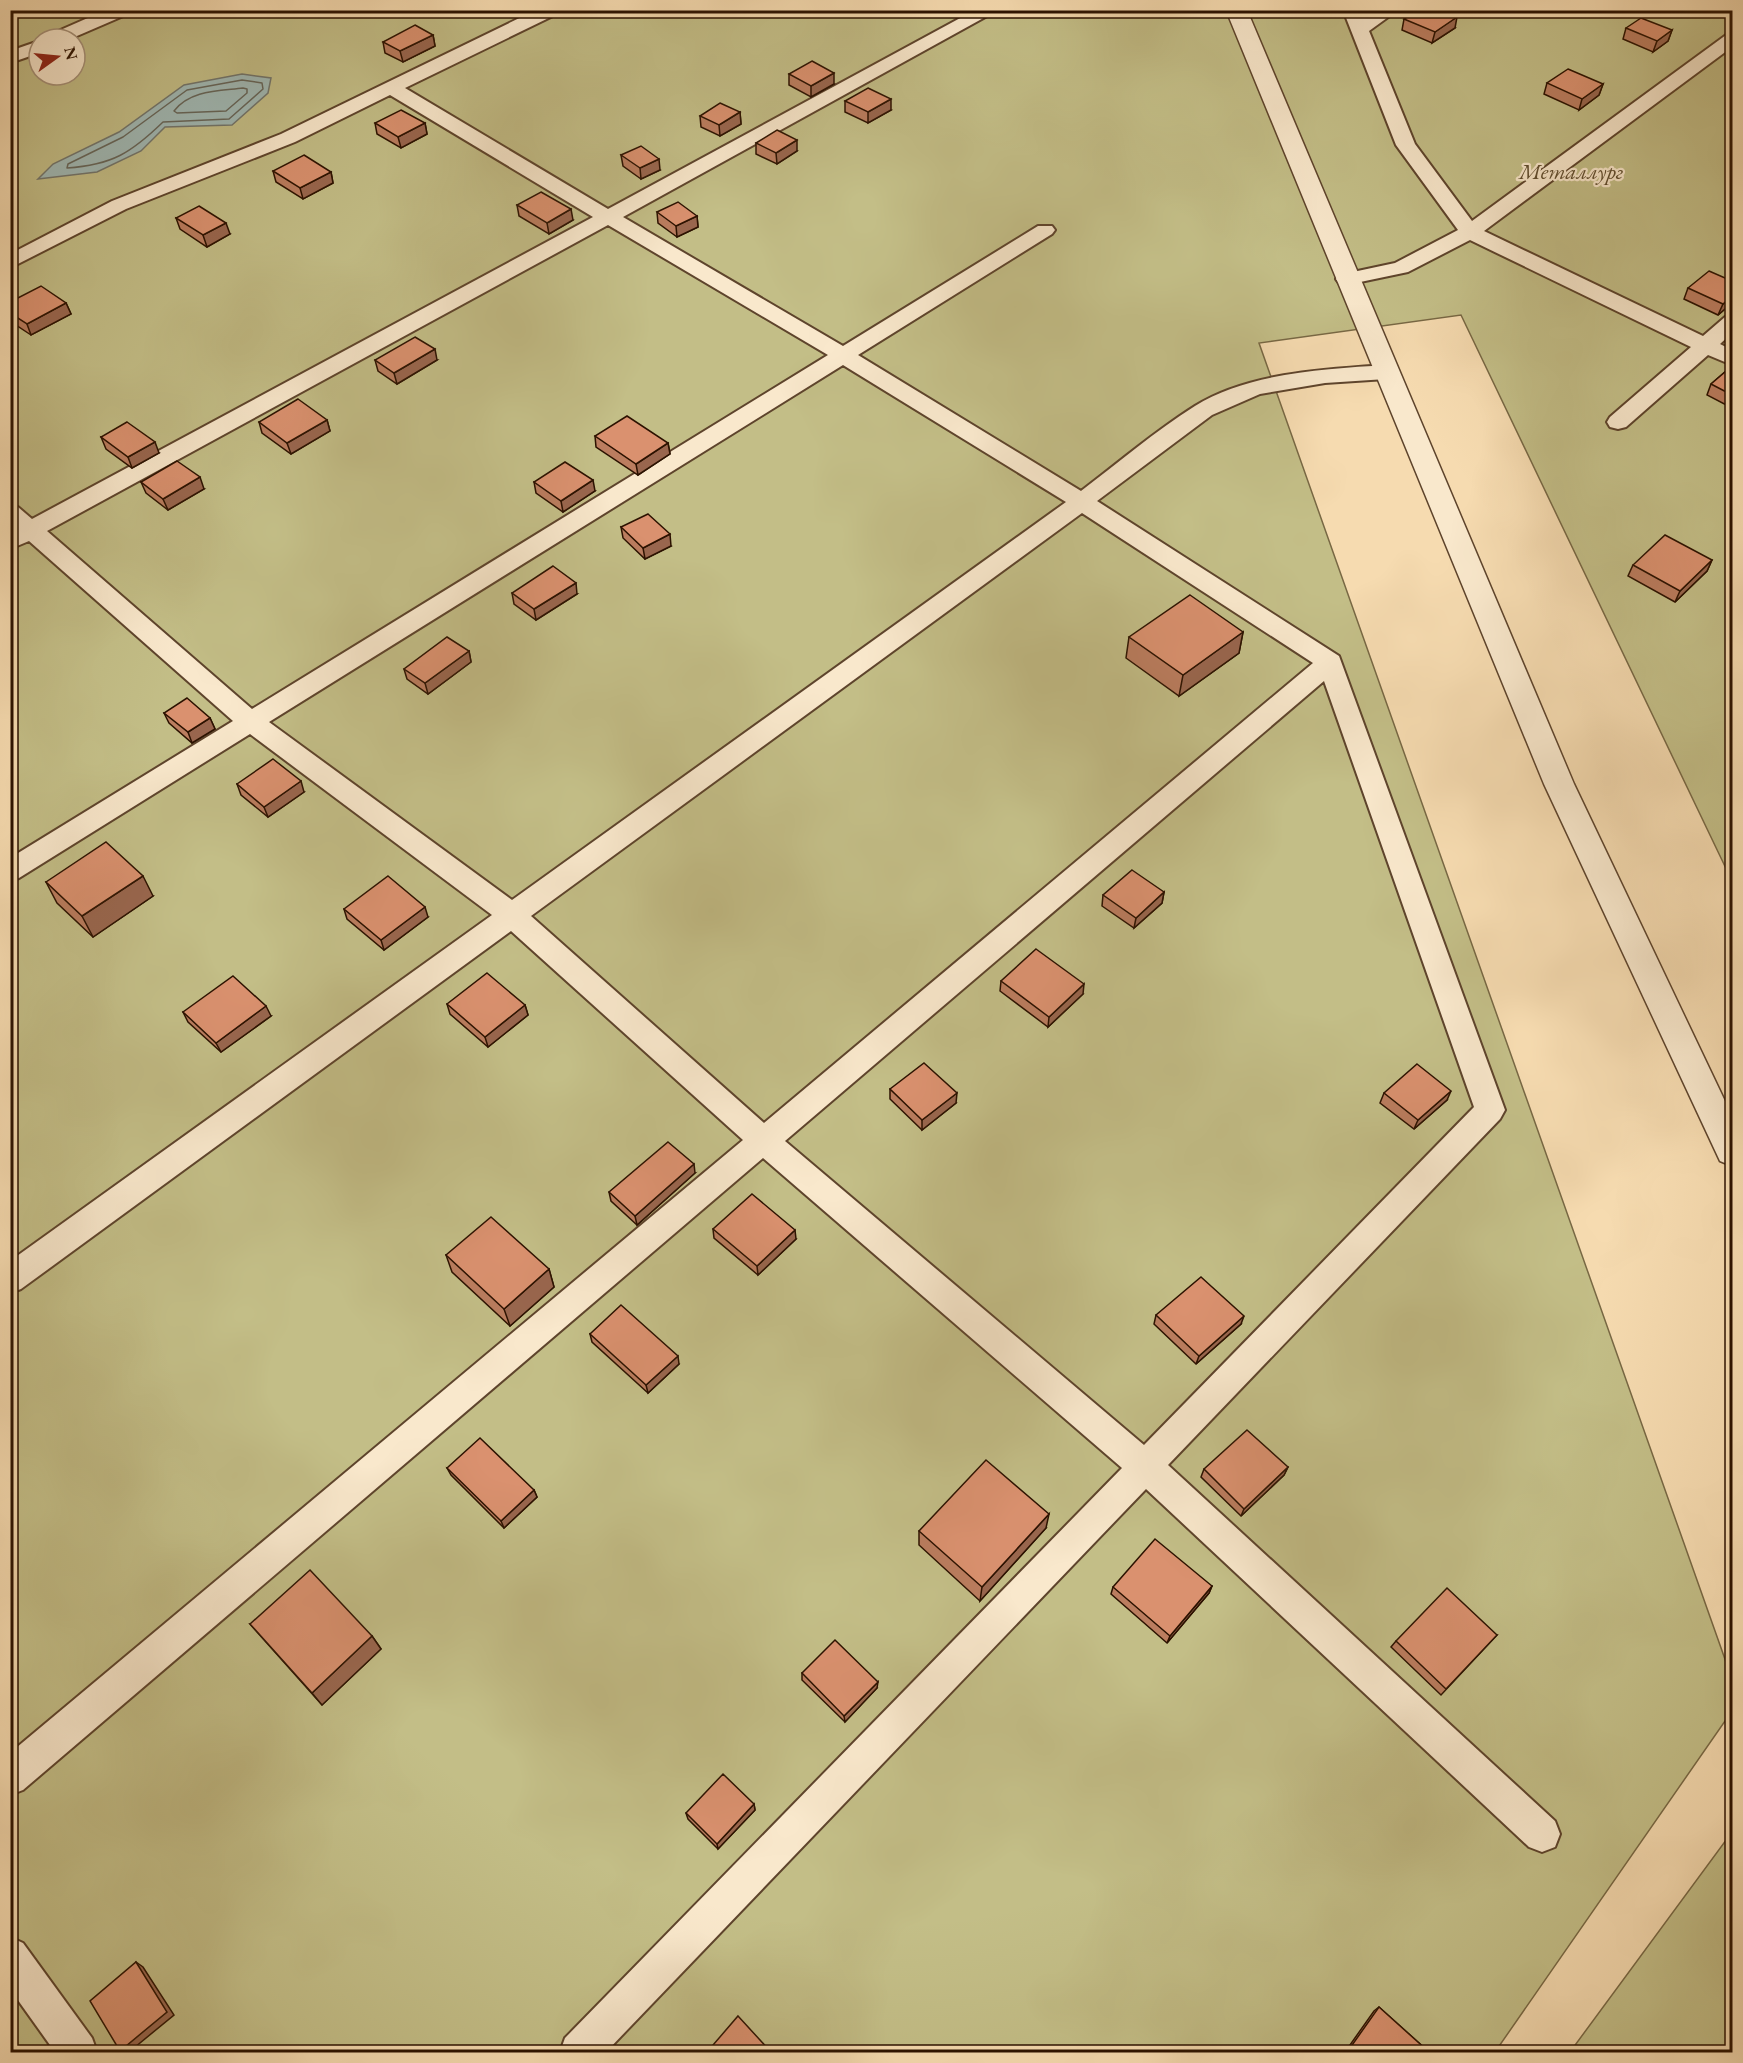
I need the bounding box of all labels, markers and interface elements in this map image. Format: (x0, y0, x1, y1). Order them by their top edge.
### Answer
north arrow (27, 27, 87, 87)
text: N (59, 44, 83, 62)
park label: Металлург (1517, 157, 1623, 186)

